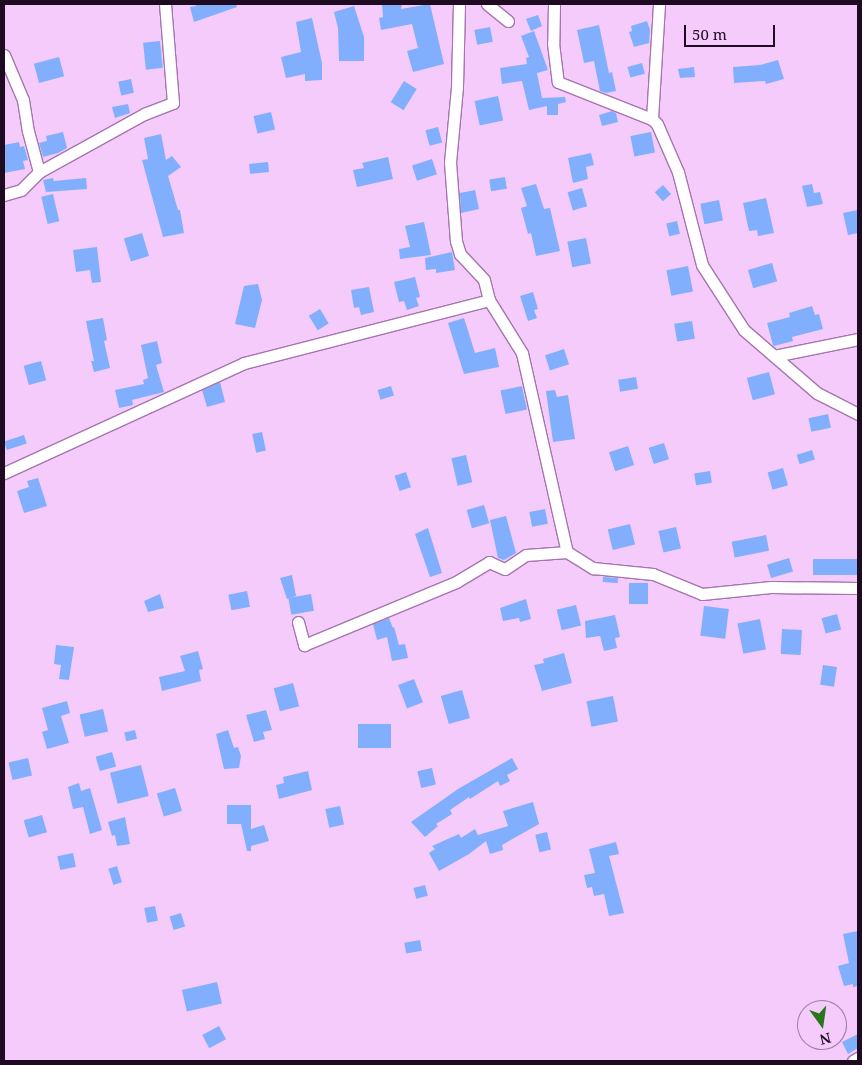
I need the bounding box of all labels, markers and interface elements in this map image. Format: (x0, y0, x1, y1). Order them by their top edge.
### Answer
scale bar (687, 15, 778, 47)
text: 50 m (692, 24, 727, 44)
north arrow (797, 1000, 847, 1050)
text: N (818, 1029, 833, 1050)

